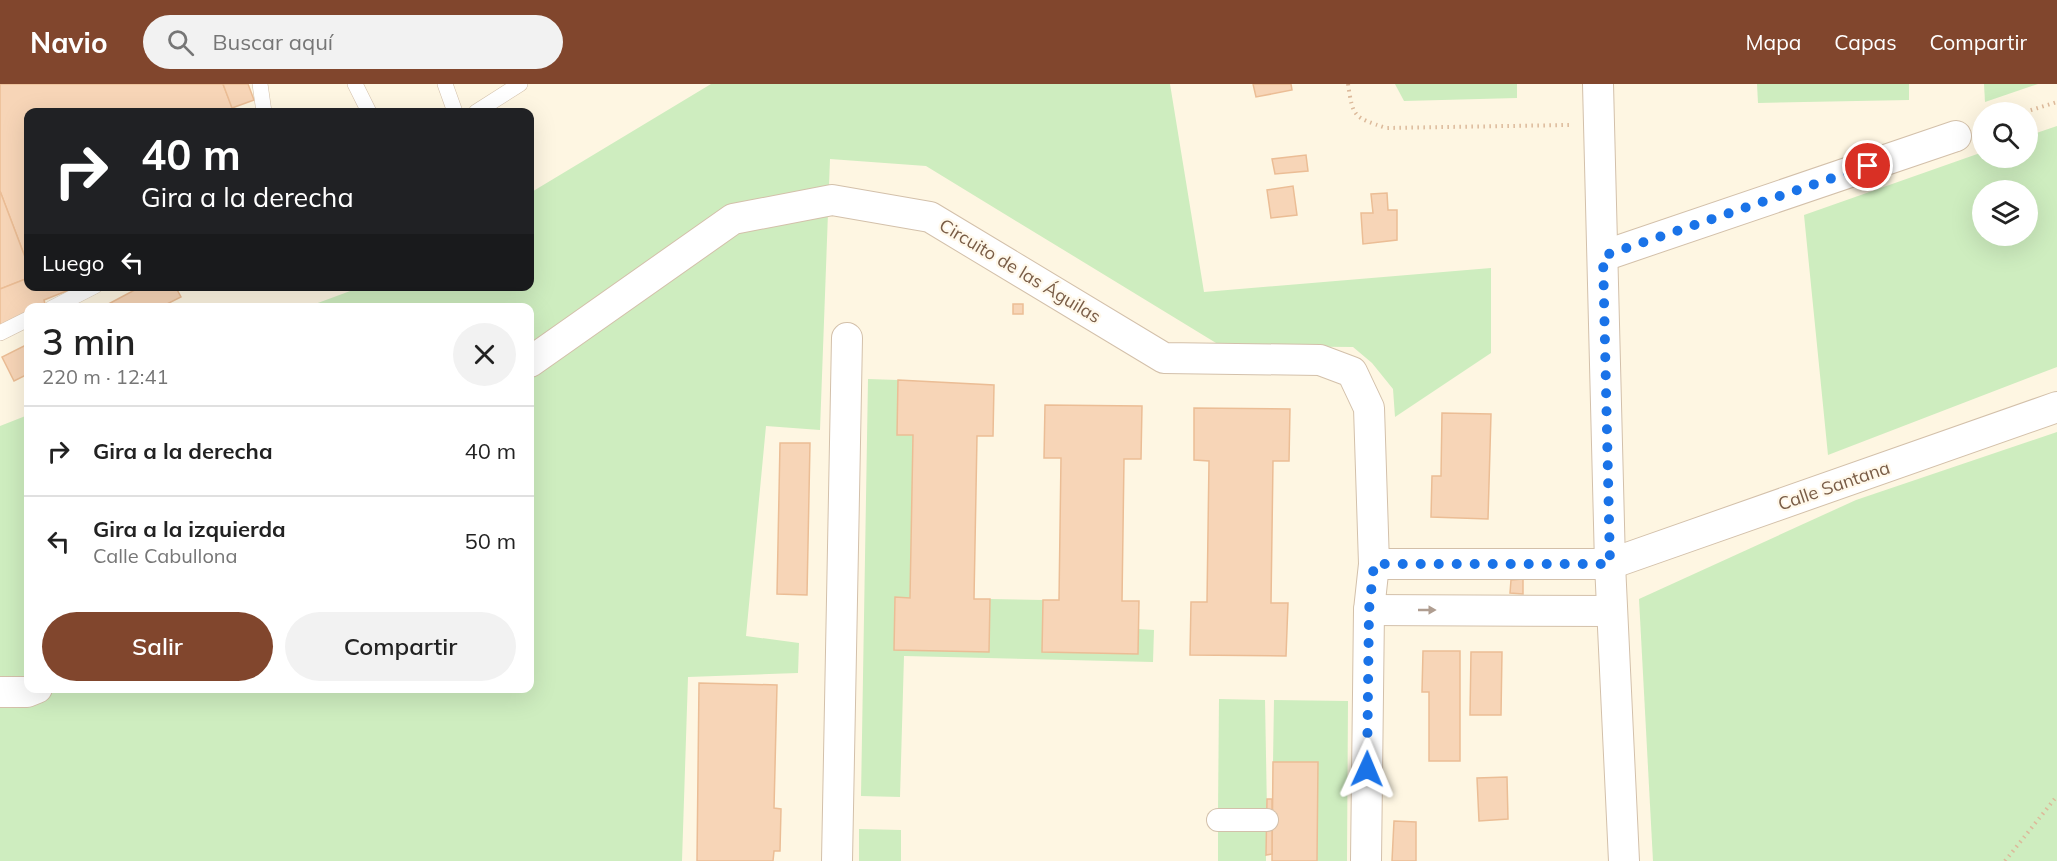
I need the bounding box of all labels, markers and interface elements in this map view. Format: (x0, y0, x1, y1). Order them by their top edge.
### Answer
search box (143, 15, 563, 69)
text: Navio (30, 25, 107, 60)
icon: search (164, 26, 197, 59)
text: Buscar aquí (212, 28, 333, 56)
text: Mapa (1746, 29, 1801, 55)
text: Capas (1834, 29, 1897, 55)
text: Compartir (1930, 29, 2027, 55)
map controls (1972, 102, 2038, 246)
button: search (1972, 102, 2038, 168)
text: 40 m (141, 128, 241, 181)
icon: right (42, 132, 120, 210)
pin (1842, 140, 1893, 191)
icon: arrive (1851, 149, 1884, 182)
text: Gira a la derecha (141, 180, 354, 214)
button: layers (1972, 180, 2038, 246)
street label: Circuito de las Águilas (935, 213, 1105, 328)
icon: left (116, 246, 149, 279)
text: Luego (42, 249, 104, 277)
text: 3 min (42, 319, 136, 364)
button: close (453, 323, 516, 386)
text: 220 m · 12:41 (42, 364, 168, 389)
icon: right (42, 435, 75, 468)
text: Gira a la derecha (93, 437, 273, 465)
text: 40 m (465, 437, 516, 465)
street label: Calle Santana (1775, 456, 1893, 515)
text: Gira a la izquierda (93, 515, 286, 543)
icon: left (42, 525, 75, 558)
text: 50 m (465, 527, 516, 555)
text: Calle Cabullona (93, 543, 238, 568)
one-way arrow (1418, 605, 1437, 615)
button: Salir (42, 612, 273, 681)
button: Compartir (285, 612, 516, 681)
position arrow (1335, 737, 1399, 801)

